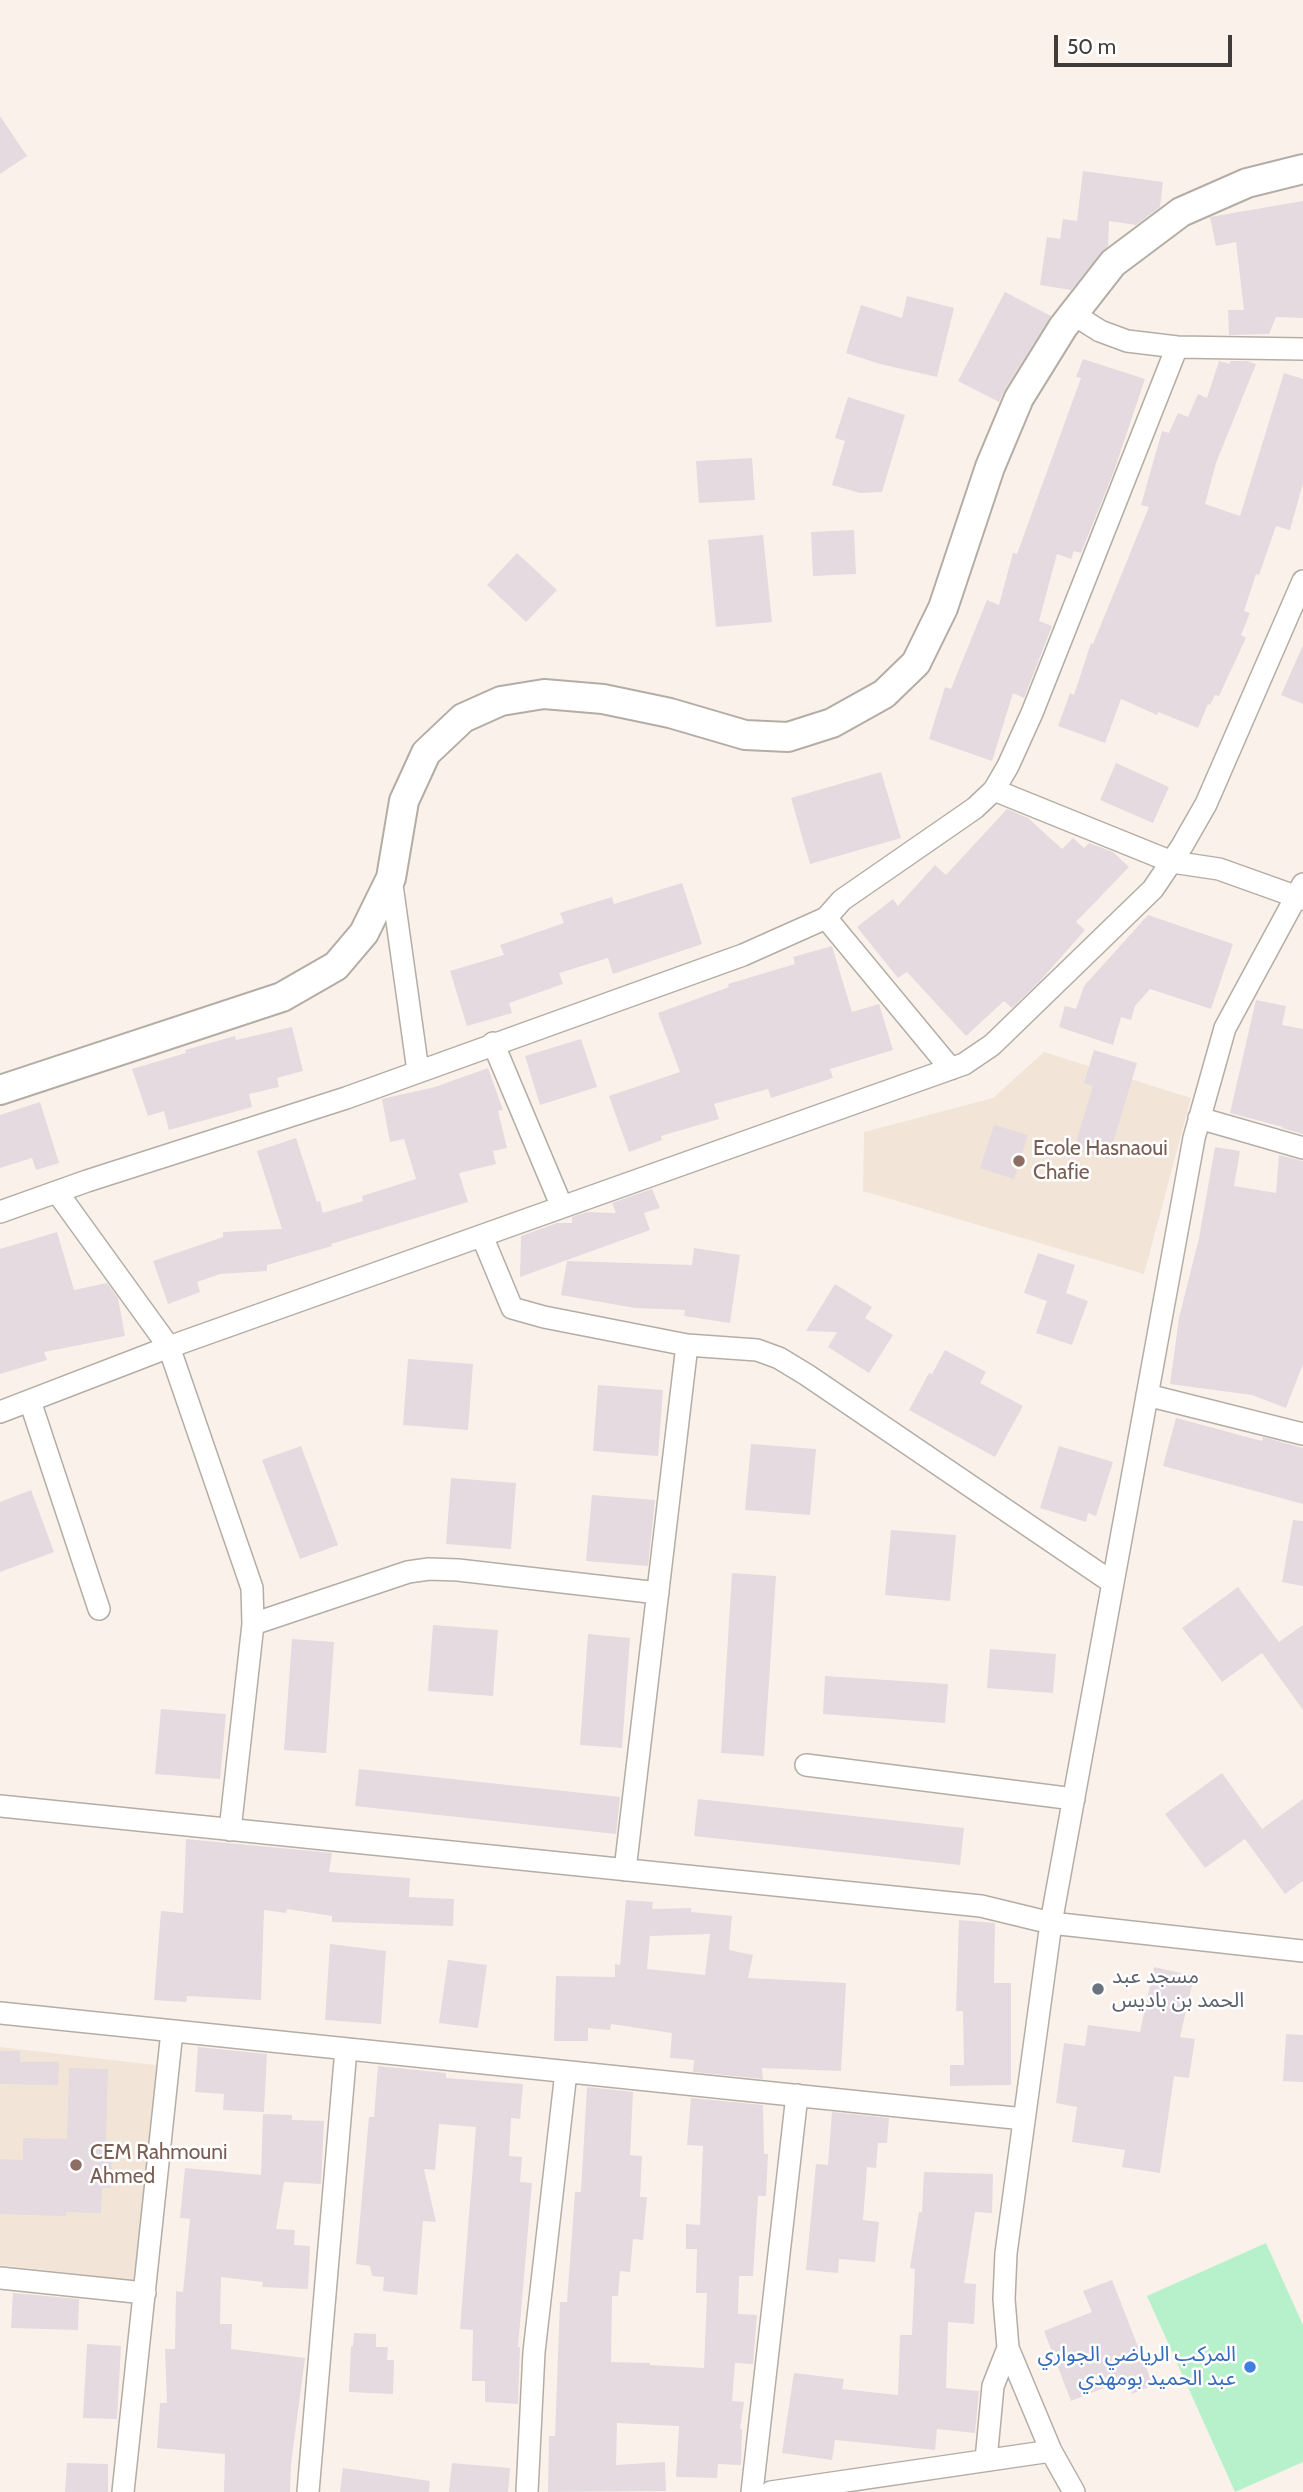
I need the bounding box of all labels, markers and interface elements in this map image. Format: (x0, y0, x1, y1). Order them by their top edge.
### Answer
scale bar (1058, 21, 1236, 65)
text: 50 m (1067, 34, 1116, 59)
place label: Ecole Hasnaoui Chafie (1033, 1136, 1168, 1186)
marker: Ecole Hasnaoui Chafie (1011, 1153, 1027, 1169)
place label: مسجد عبد الحمد بن باديس (1112, 1964, 1244, 2014)
marker: مسجد عبد الحمد بن باديس (1090, 1981, 1106, 1997)
place label: CEM Rahmouni Ahmed (90, 2140, 228, 2190)
marker: CEM Rahmouni Ahmed (68, 2157, 84, 2173)
place label: المركب الرياضي الجواري عبد الحميد بومهدي (1038, 2342, 1236, 2392)
marker: المركب الرياضي الجواري عبد الحميد بومهدي (1242, 2359, 1258, 2375)

